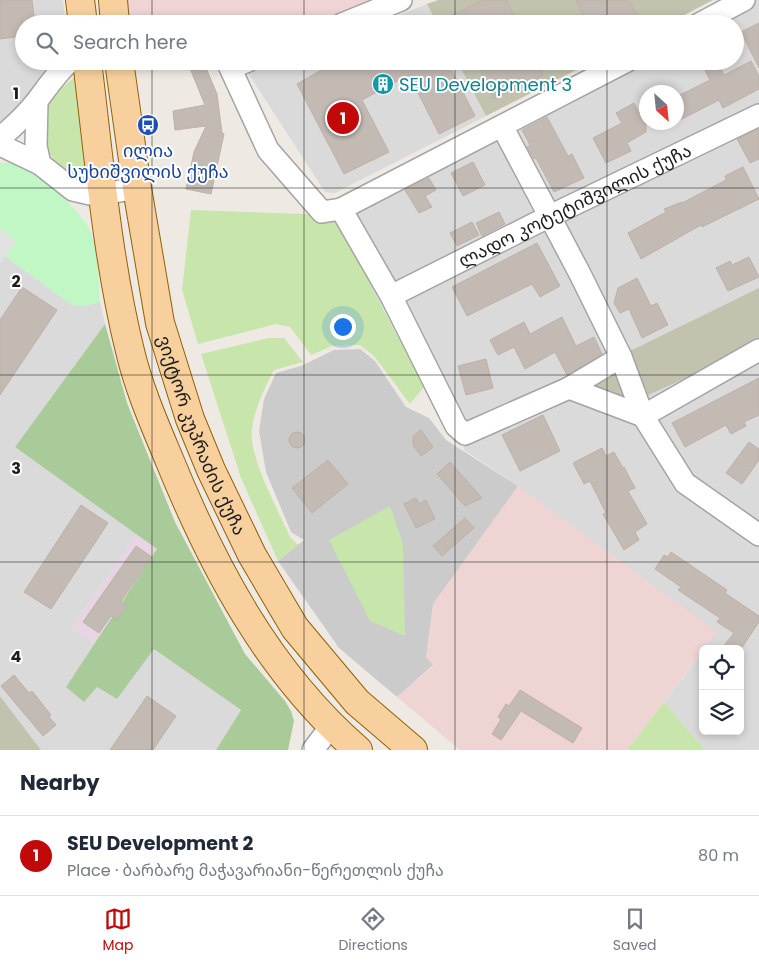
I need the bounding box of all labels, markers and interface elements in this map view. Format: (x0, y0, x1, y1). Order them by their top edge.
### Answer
search box (15, 15, 744, 70)
icon: search (33, 29, 61, 57)
text: Search here (73, 29, 187, 56)
building icon: SEU Development 3 (371, 72, 395, 96)
place label: SEU Development 3 (399, 72, 572, 97)
text: 1 (13, 82, 19, 105)
north arrow (639, 85, 684, 130)
pin: 1 (327, 99, 359, 137)
bus stop icon: ილია სუხიშვილის ქუჩა (136, 113, 160, 137)
street label: ლადო კოტეტიშვილის ქუჩა (454, 137, 695, 273)
place label: ილია სუხიშვილის ქუჩა (67, 138, 229, 184)
text: 2 (11, 270, 21, 293)
your location (330, 314, 356, 340)
street label: ვიქტორ კუპრაძის ქუჩა (152, 332, 253, 539)
text: 3 (11, 457, 21, 480)
text: 4 (11, 645, 22, 668)
map controls (699, 645, 744, 735)
button: locate (699, 645, 744, 690)
button: layers (699, 690, 744, 735)
text: Nearby (20, 768, 100, 797)
text: SEU Development 2 (67, 830, 253, 857)
text: 1 (33, 844, 39, 867)
text: 80 m (698, 844, 739, 867)
text: Place · ბარბარე მაჭავარიანი-წერეთლის ქუჩა (67, 859, 444, 882)
tab: Map (102, 905, 133, 956)
tab: Directions (338, 905, 408, 956)
tab: Saved (613, 905, 657, 956)

